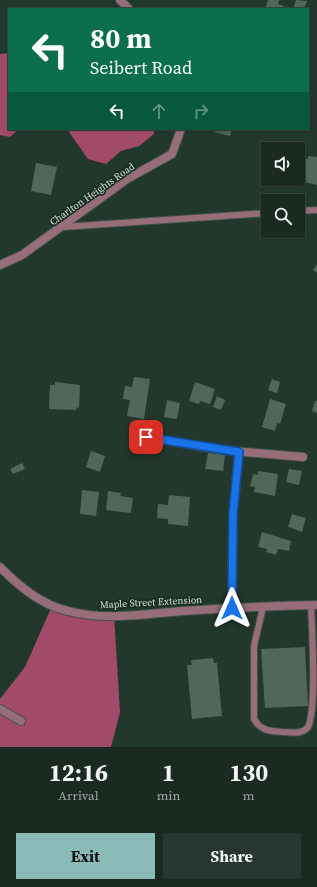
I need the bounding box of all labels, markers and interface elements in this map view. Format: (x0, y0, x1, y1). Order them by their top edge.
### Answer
text: 80 m (90, 19, 152, 57)
icon: left (24, 24, 76, 76)
text: Seibert Road (90, 55, 192, 80)
icon: left (106, 100, 128, 122)
icon: ahead (148, 100, 170, 122)
icon: right (190, 100, 212, 122)
map controls (261, 142, 305, 238)
button: sound (261, 142, 305, 186)
street label: Charlton Heights Road (47, 160, 137, 228)
button: search (261, 194, 305, 238)
pin (129, 420, 163, 454)
icon: arrive (135, 426, 157, 448)
position arrow (211, 587, 253, 629)
street label: Maple Street Extension (99, 593, 203, 611)
text: 12:16 (49, 756, 108, 789)
text: 1 (162, 756, 175, 789)
text: 130 (229, 756, 268, 789)
text: Arrival (58, 787, 99, 804)
text: min (157, 787, 180, 804)
text: m (243, 787, 255, 804)
button: Exit (16, 833, 155, 879)
button: Share (163, 833, 301, 879)

